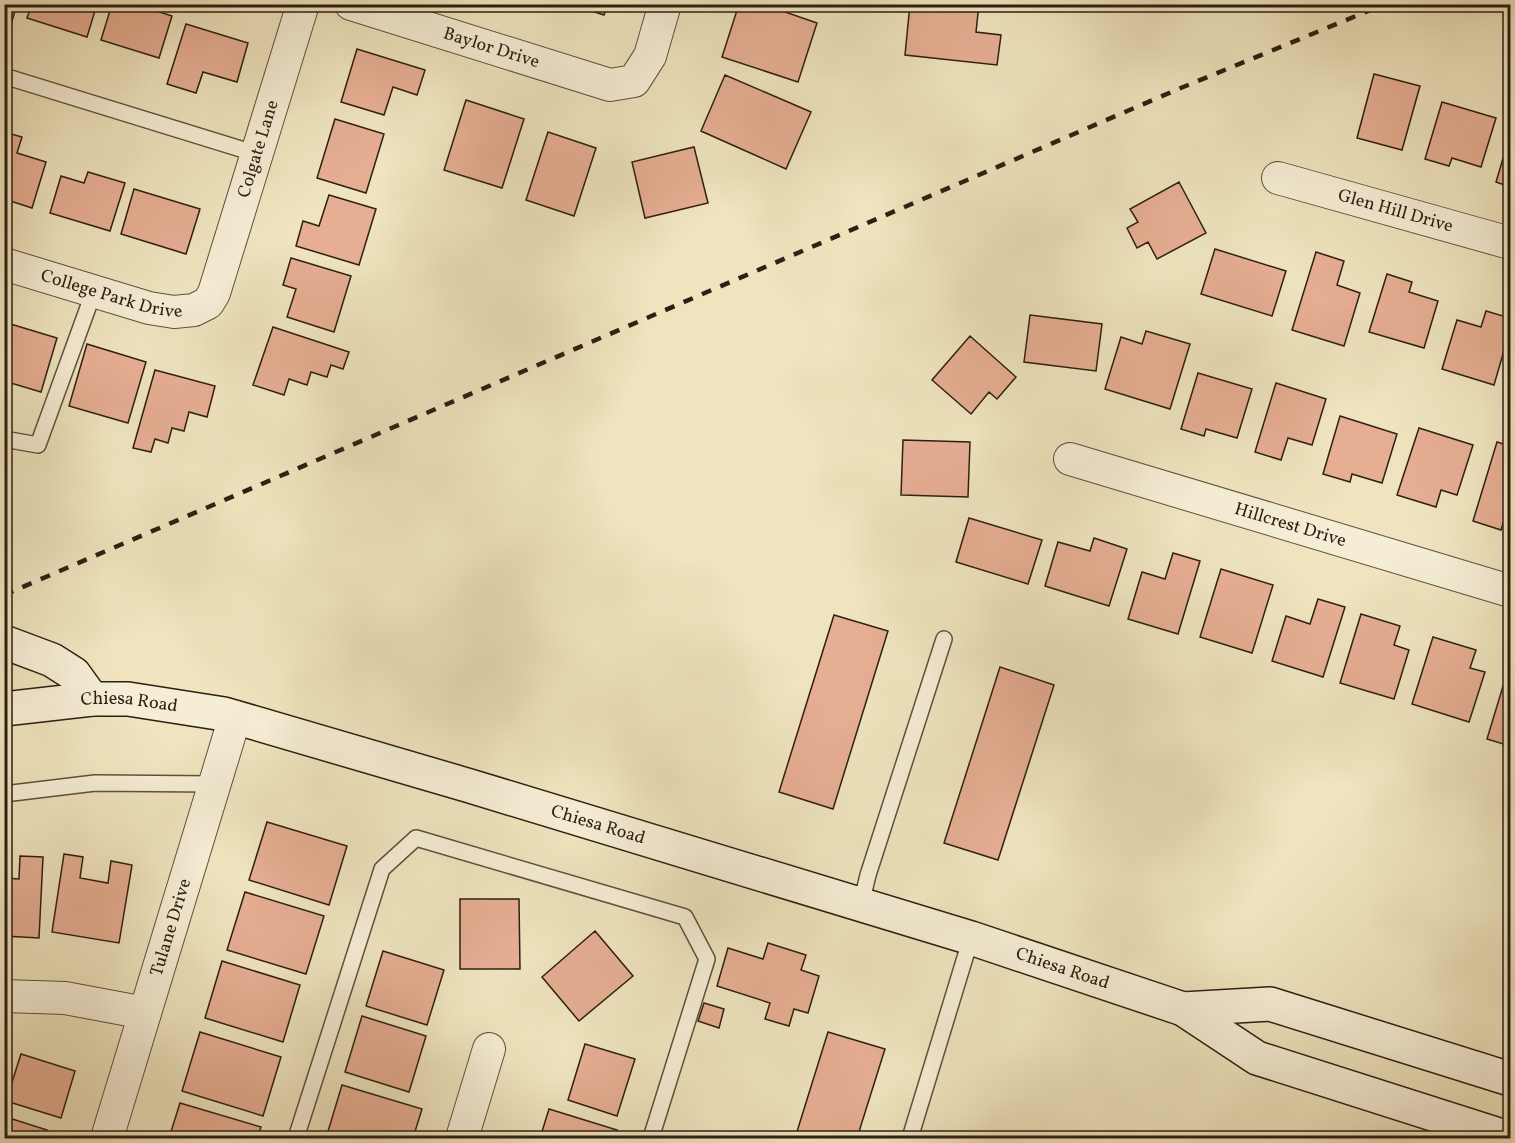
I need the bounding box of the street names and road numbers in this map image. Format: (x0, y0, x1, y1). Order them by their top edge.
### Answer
street label: Baylor Drive (440, 21, 543, 75)
street label: Colgate Lane (232, 97, 285, 201)
street label: Glen Hill Drive (1335, 183, 1456, 239)
street label: College Park Drive (38, 263, 183, 324)
street label: Hillcrest Drive (1231, 497, 1349, 554)
street label: Chiesa Road (79, 686, 179, 719)
street label: Chiesa Road (548, 799, 648, 851)
street label: Tulane Drive (144, 876, 198, 979)
street label: Chiesa Road (1012, 941, 1113, 996)

